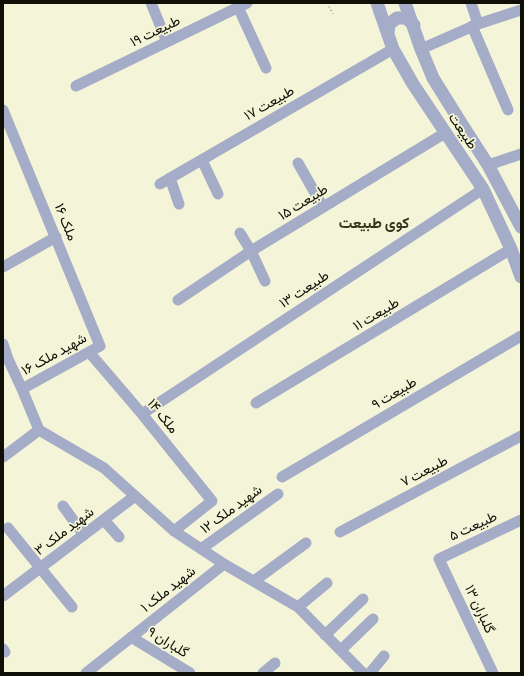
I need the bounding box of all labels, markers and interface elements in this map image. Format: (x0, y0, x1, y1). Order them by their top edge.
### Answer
street label: طبیعت ۱۹ (127, 12, 183, 50)
street label: طبیعت ۱۷ (241, 82, 297, 124)
street label: طبیعت (445, 110, 481, 152)
street label: طبیعت ۱۵ (275, 180, 331, 224)
street label: ملک ۱۶ (51, 201, 81, 243)
district label: کوی طبیعت (339, 214, 409, 232)
street label: طبیعت ۱۳ (276, 267, 332, 311)
street label: طبیعت ۱۱ (350, 294, 402, 334)
street label: شهید ملک ۱۶ (19, 329, 89, 379)
street label: طبیعت ۹ (368, 373, 420, 413)
street label: ملک ۱۴ (144, 395, 182, 437)
street label: طبیعت ۷ (398, 452, 450, 490)
street label: ۱۲ شهید ملک (197, 481, 265, 537)
street label: ۳ شهید ملک (31, 503, 97, 559)
street label: ۵ طبیعت (446, 508, 500, 544)
street label: ۱ شهید ملک (137, 562, 199, 616)
street label: ۱۳ گلباران (461, 582, 499, 636)
street label: ۹ گلباران (144, 623, 192, 661)

